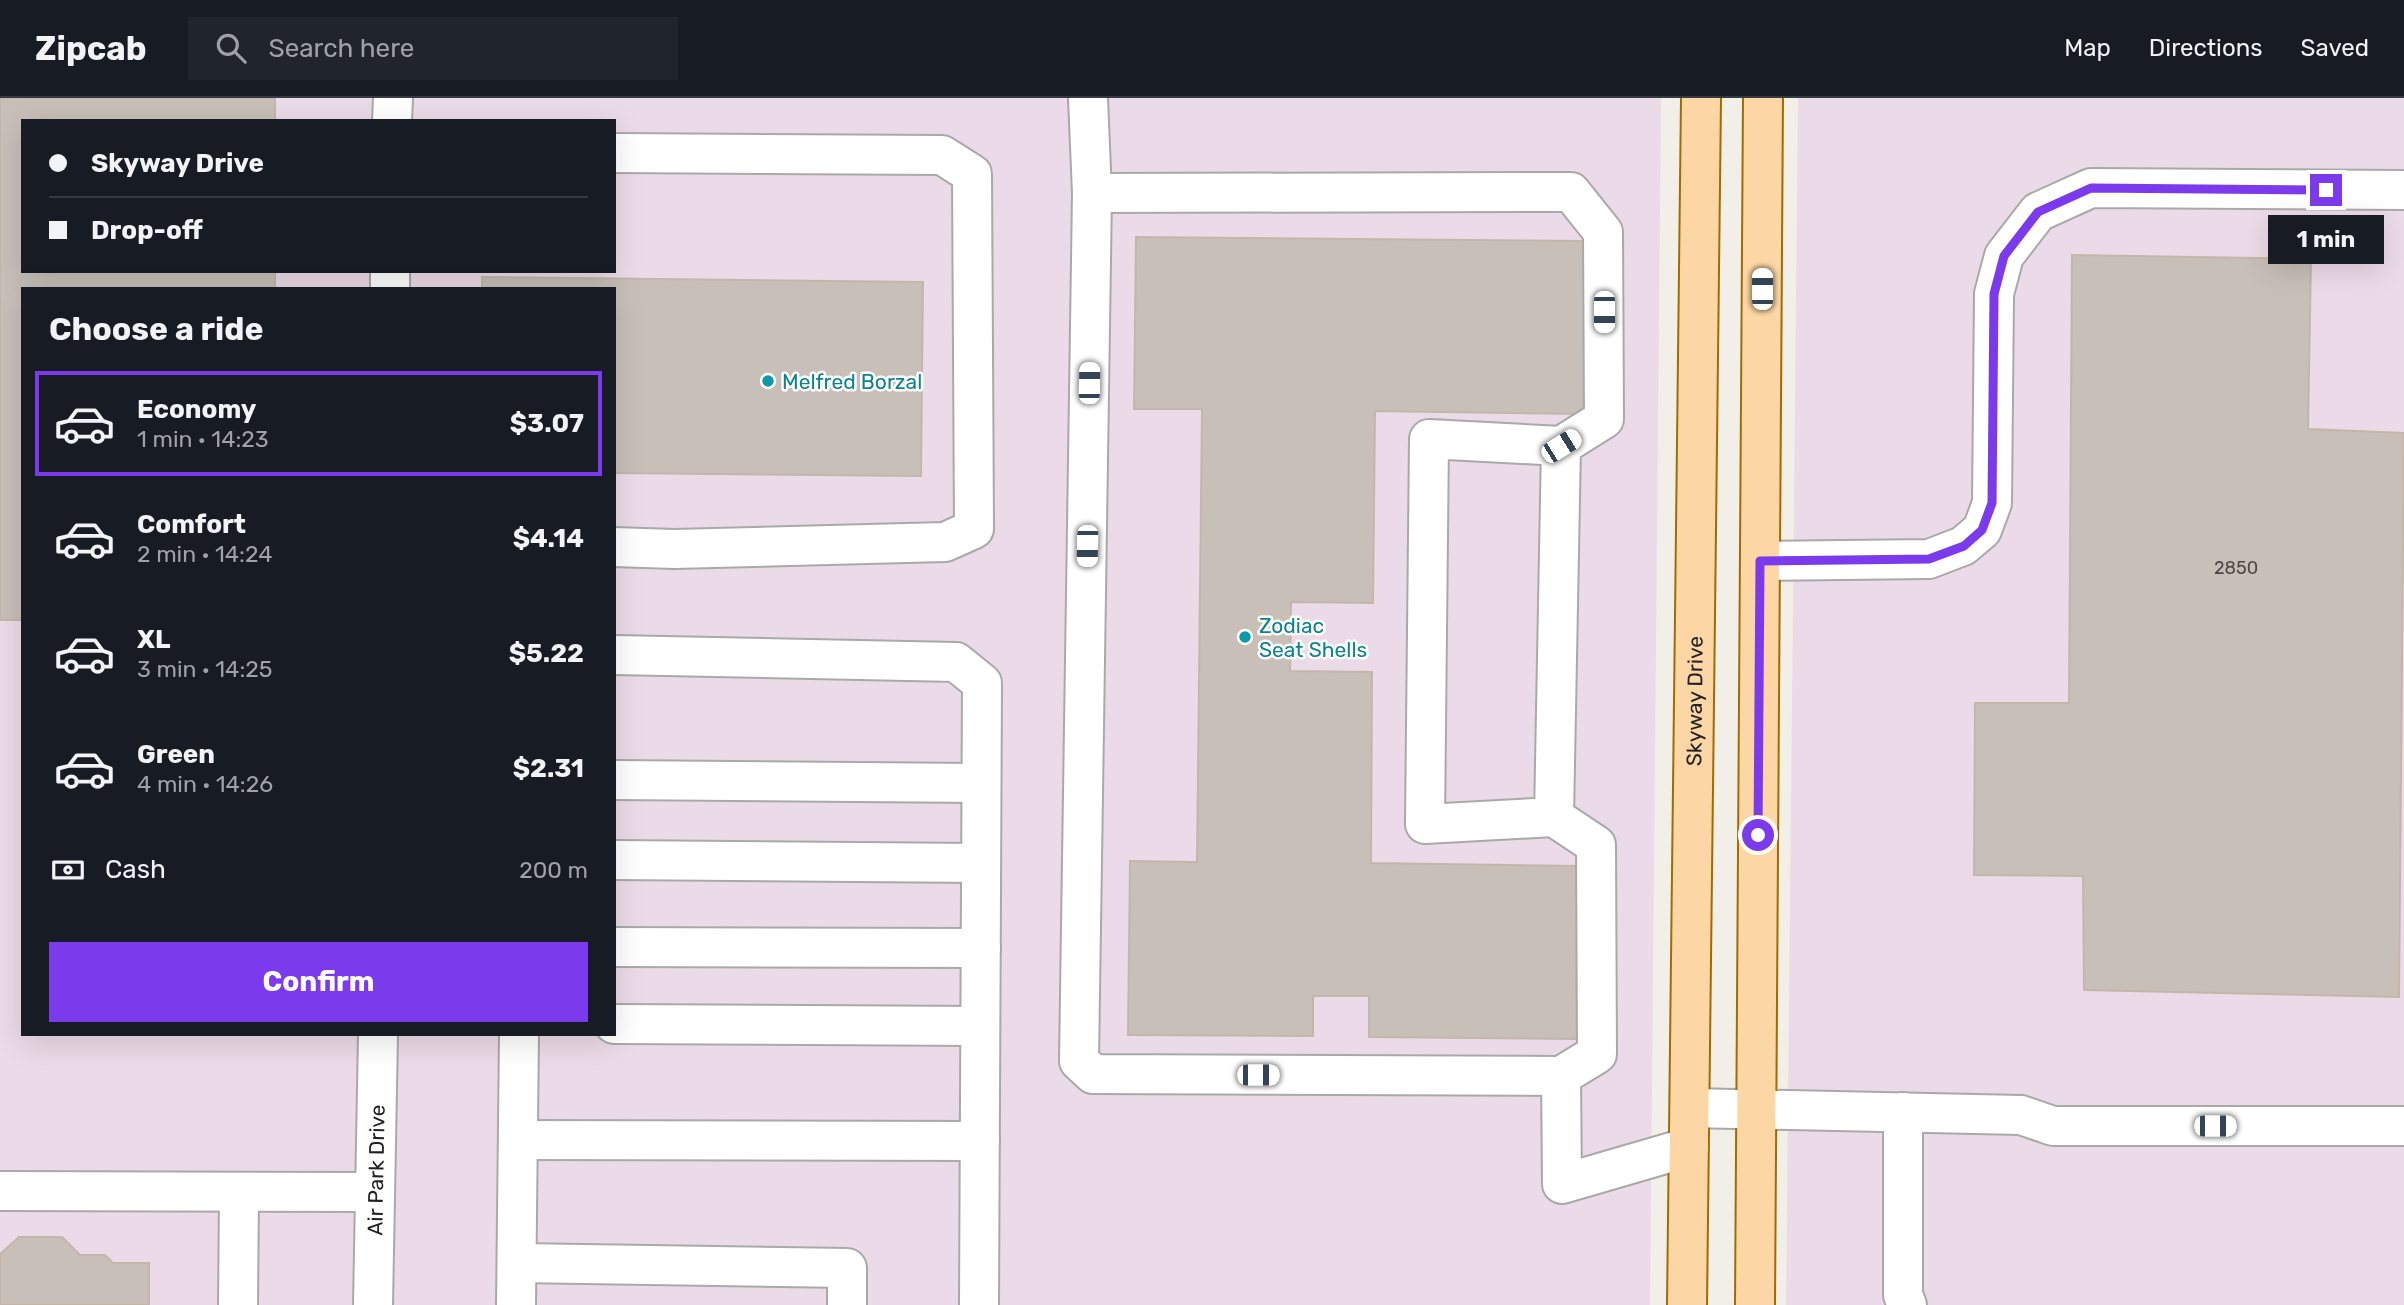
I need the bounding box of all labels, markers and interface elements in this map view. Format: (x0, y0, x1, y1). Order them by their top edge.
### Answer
search box (188, 17, 678, 80)
text: Zipcab (35, 29, 146, 68)
icon: search (212, 29, 250, 67)
text: Search here (268, 33, 414, 64)
text: Map (2064, 34, 2111, 62)
text: Directions (2149, 34, 2262, 62)
text: Saved (2300, 34, 2369, 62)
text: Skyway Drive (91, 148, 264, 179)
route end (2310, 174, 2342, 206)
callout: 1 min (2268, 214, 2384, 264)
text: Drop-off (91, 215, 203, 246)
text: 1 min (2297, 225, 2355, 253)
car (1752, 268, 1773, 310)
car (1594, 291, 1615, 333)
text: Choose a ride (49, 310, 263, 348)
car (1079, 362, 1100, 404)
place label: Melfred Borzal (782, 369, 922, 394)
marker: Melfred Borzal (760, 373, 776, 389)
icon: car (53, 392, 116, 455)
text: Economy (137, 394, 256, 425)
text: $3.07 (510, 408, 584, 439)
text: 1 min · 14:23 (137, 425, 269, 453)
car (1538, 426, 1585, 466)
icon: car (53, 507, 116, 570)
text: Comfort (137, 509, 246, 540)
text: $4.14 (513, 523, 584, 554)
car (1077, 525, 1098, 567)
text: 2 min · 14:24 (137, 540, 273, 568)
house number: 2850 (2214, 557, 2258, 579)
place label: Zodiac Seat Shells (1259, 613, 1367, 662)
icon: car (53, 622, 116, 685)
text: XL (137, 624, 170, 655)
marker: Zodiac Seat Shells (1237, 629, 1253, 645)
street label: Skyway Drive (1681, 636, 1707, 766)
text: $5.22 (509, 638, 584, 669)
text: 3 min · 14:25 (137, 655, 272, 683)
icon: car (53, 737, 116, 800)
text: Green (137, 739, 215, 770)
text: $2.31 (513, 753, 584, 784)
text: 4 min · 14:26 (137, 770, 273, 798)
route start (1742, 819, 1774, 851)
icon: cash (49, 851, 87, 889)
text: Cash (105, 854, 166, 885)
text: 200 m (519, 856, 588, 884)
button: Confirm (49, 942, 588, 1022)
car (1238, 1065, 1280, 1086)
street label: Air Park Drive (362, 1104, 389, 1236)
car (2195, 1116, 2237, 1137)

